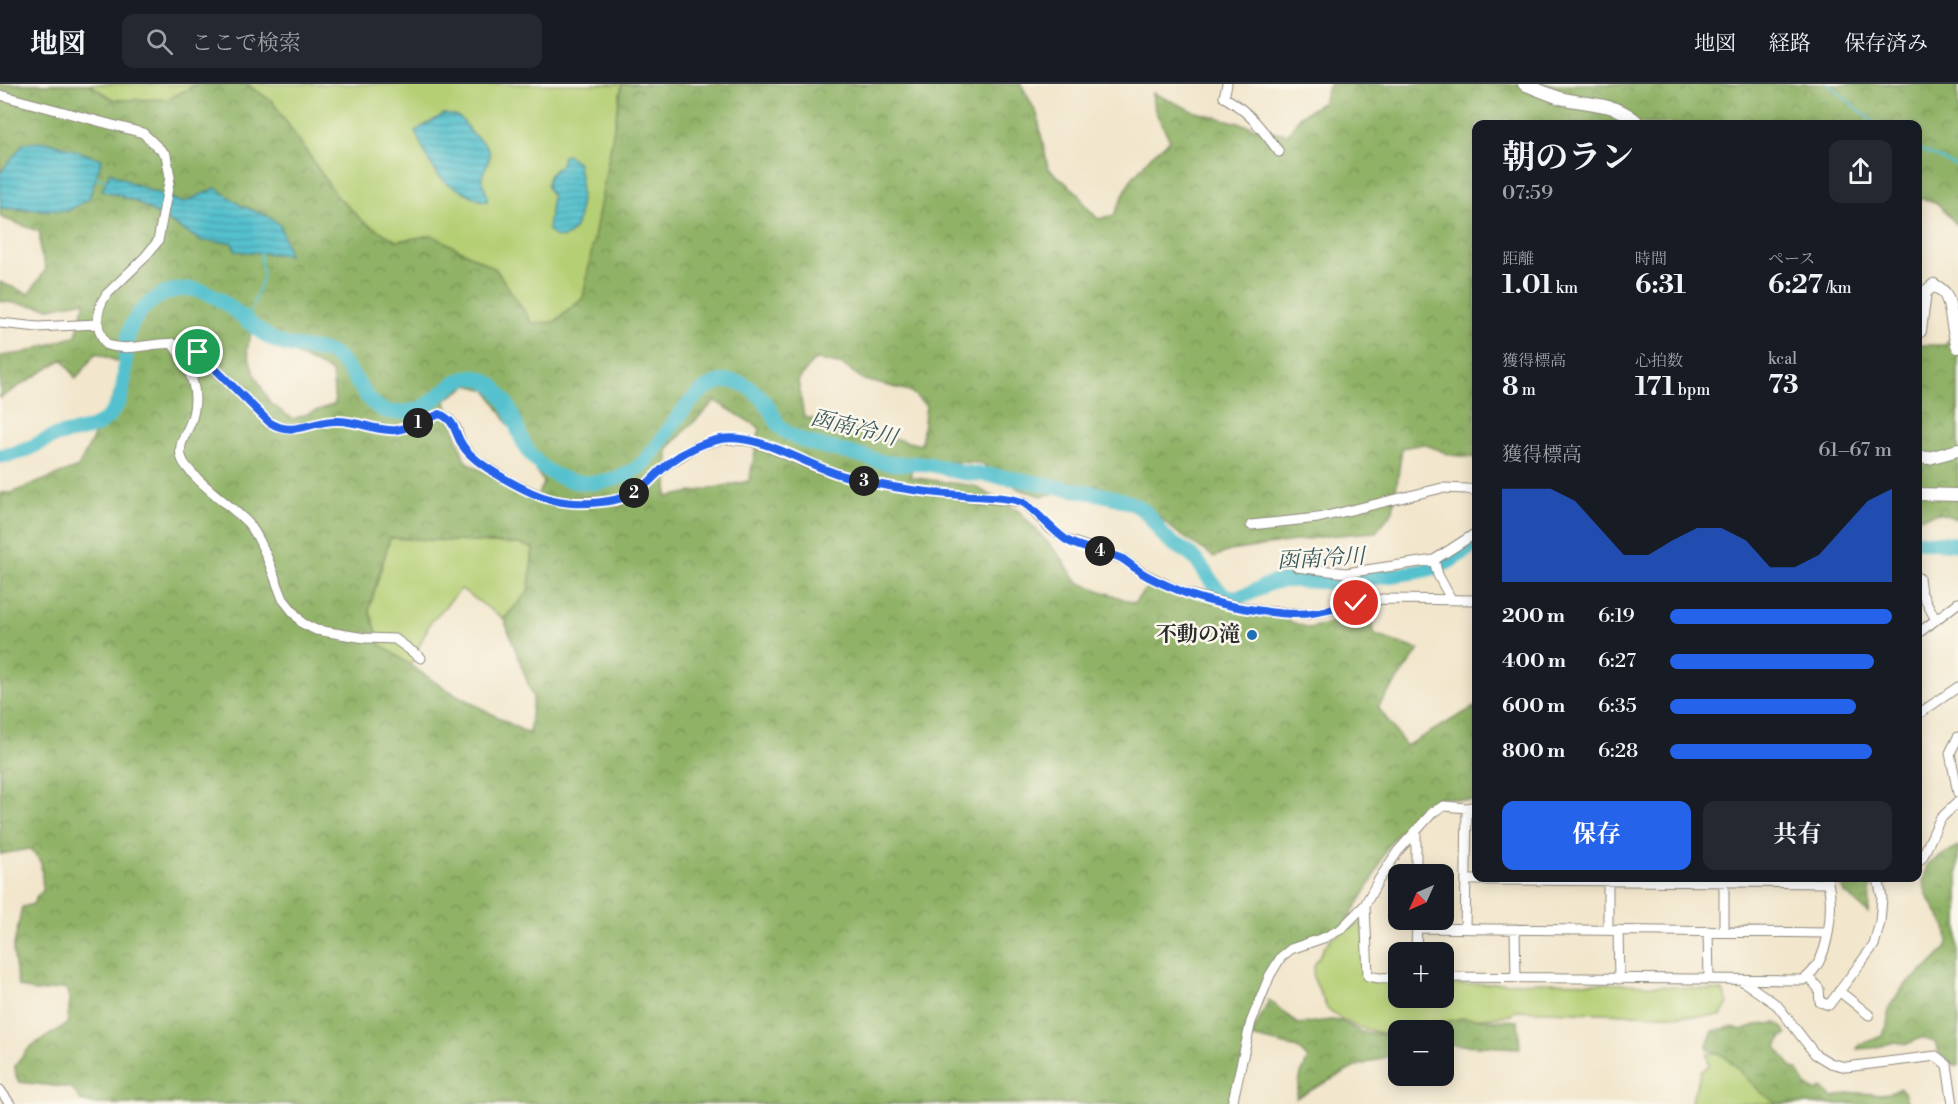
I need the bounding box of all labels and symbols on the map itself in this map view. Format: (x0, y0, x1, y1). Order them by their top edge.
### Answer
pin (172, 326, 223, 377)
water label: 函南冷川 (808, 404, 902, 452)
pin: 1 (403, 408, 433, 438)
pin: 3 (849, 466, 879, 496)
pin: 2 (619, 478, 649, 508)
pin: 4 (1085, 536, 1115, 566)
water label: 函南冷川 (1276, 543, 1368, 575)
pin (1330, 577, 1381, 628)
place label: 不動の滝 (1156, 622, 1240, 648)
marker: 不動の滝 (1245, 628, 1259, 642)
north arrow (1388, 864, 1454, 930)

